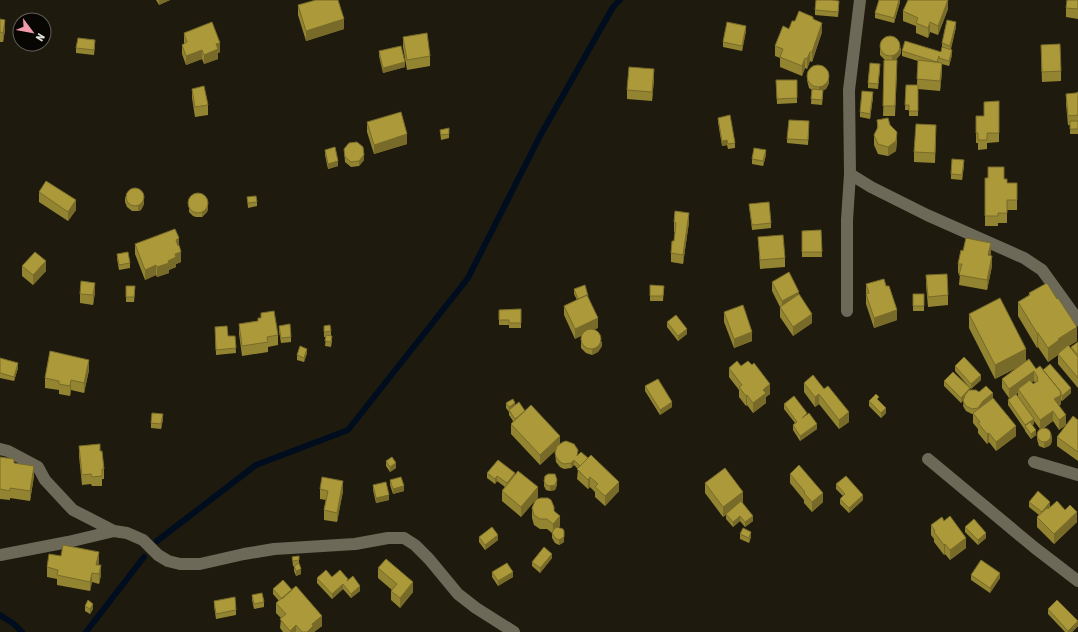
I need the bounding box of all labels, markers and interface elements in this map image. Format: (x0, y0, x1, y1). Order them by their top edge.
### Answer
north arrow (12, 12, 52, 52)
text: N (34, 31, 47, 43)

